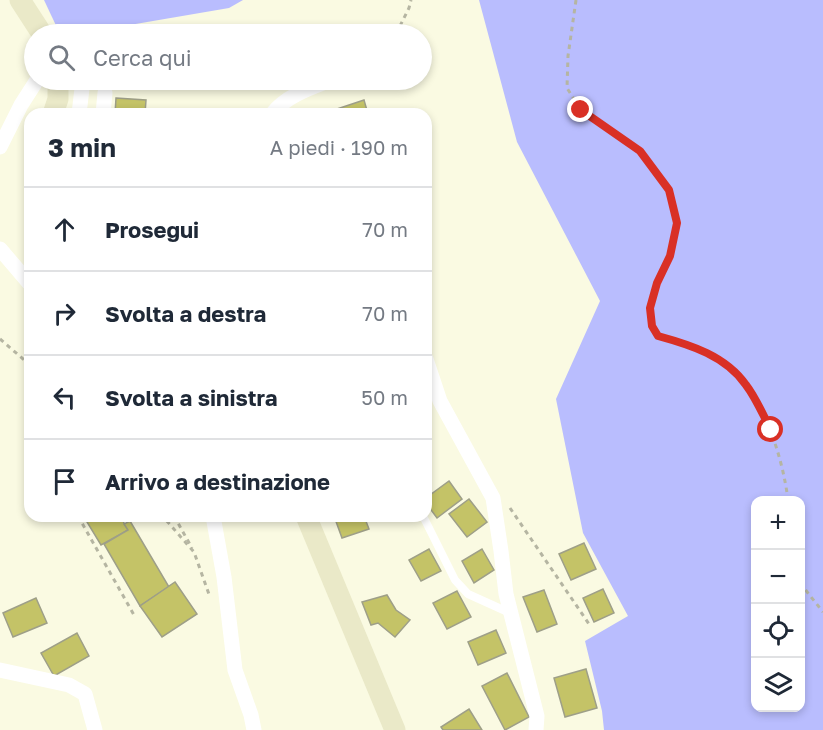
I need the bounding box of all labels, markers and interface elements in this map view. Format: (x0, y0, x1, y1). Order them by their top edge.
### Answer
search box (24, 24, 432, 90)
icon: search (45, 41, 78, 74)
text: Cerca qui (93, 44, 192, 71)
route end (567, 96, 593, 122)
text: 3 min (48, 132, 116, 163)
text: A piedi · 190 m (270, 135, 408, 159)
icon: ahead (48, 213, 81, 246)
text: Prosegui (105, 216, 199, 243)
text: 70 m (362, 217, 408, 241)
icon: right (48, 297, 81, 330)
text: Svolta a destra (105, 300, 266, 327)
text: 70 m (362, 301, 408, 325)
icon: left (48, 381, 81, 414)
text: Svolta a sinistra (105, 384, 277, 411)
text: 50 m (361, 385, 408, 409)
route start (757, 416, 783, 442)
icon: arrive (48, 465, 81, 498)
text: Arrivo a destinazione (105, 468, 330, 495)
map controls (751, 496, 805, 712)
button: + (751, 496, 805, 550)
button: − (751, 550, 805, 604)
button: locate (751, 604, 805, 658)
button: layers (751, 658, 805, 712)

